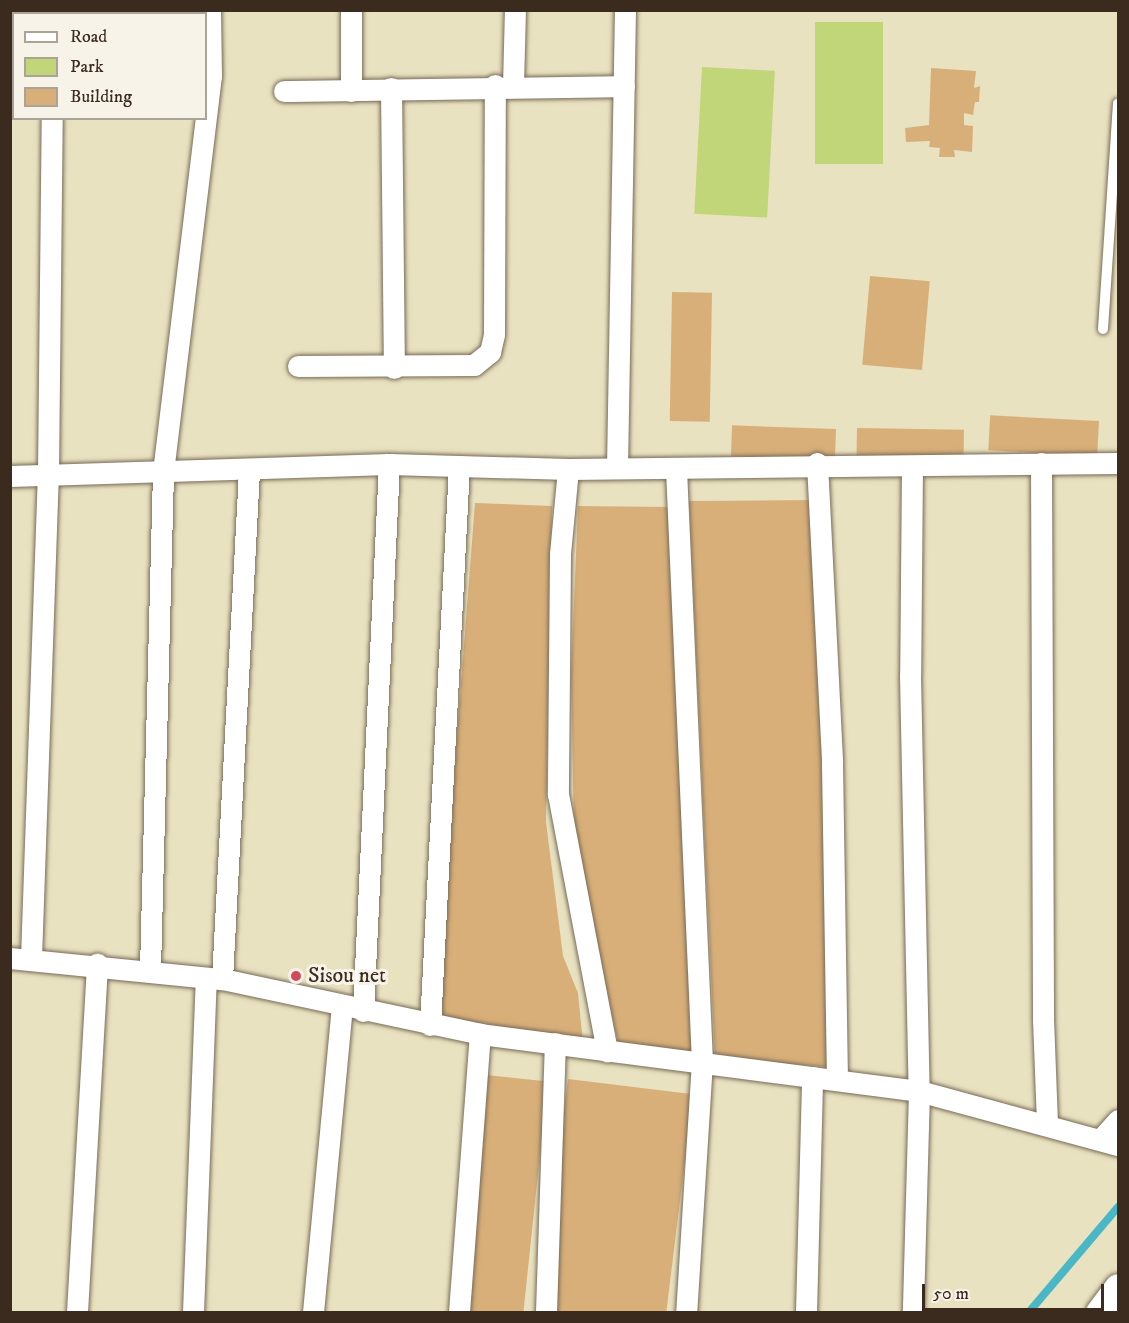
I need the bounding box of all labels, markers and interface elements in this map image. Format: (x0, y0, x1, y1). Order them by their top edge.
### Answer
legend (12, 12, 207, 120)
text: Road (70, 26, 107, 48)
text: Park (70, 56, 104, 78)
text: Building (70, 86, 132, 108)
place label: Sisou net (308, 963, 386, 989)
marker: Sisou net (289, 969, 303, 983)
scale bar (925, 1272, 1106, 1310)
text: 50 m (933, 1283, 969, 1305)

